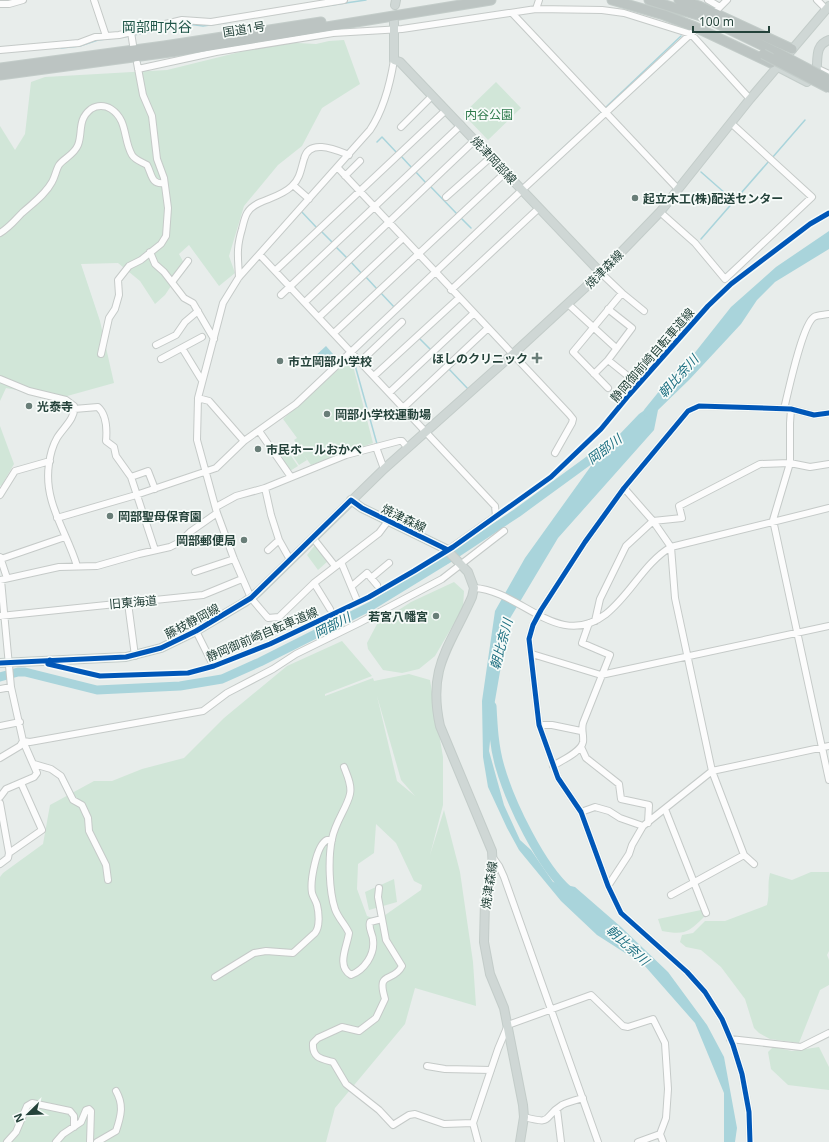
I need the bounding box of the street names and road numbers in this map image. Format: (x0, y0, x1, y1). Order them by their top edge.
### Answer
street label: 国道1号 (221, 17, 267, 41)
street label: 焼津岡部線 (467, 132, 521, 188)
street label: 焼津森線 (581, 246, 627, 292)
street label: 静岡御前崎自転車道線 (606, 304, 698, 406)
street label: 焼津森線 (379, 500, 429, 536)
street label: 旧東海道 (108, 591, 158, 613)
street label: 藤枝静岡線 (162, 599, 222, 643)
street label: 静岡御前崎自転車道線 (203, 603, 321, 665)
street label: 焼津森線 (477, 860, 501, 910)

